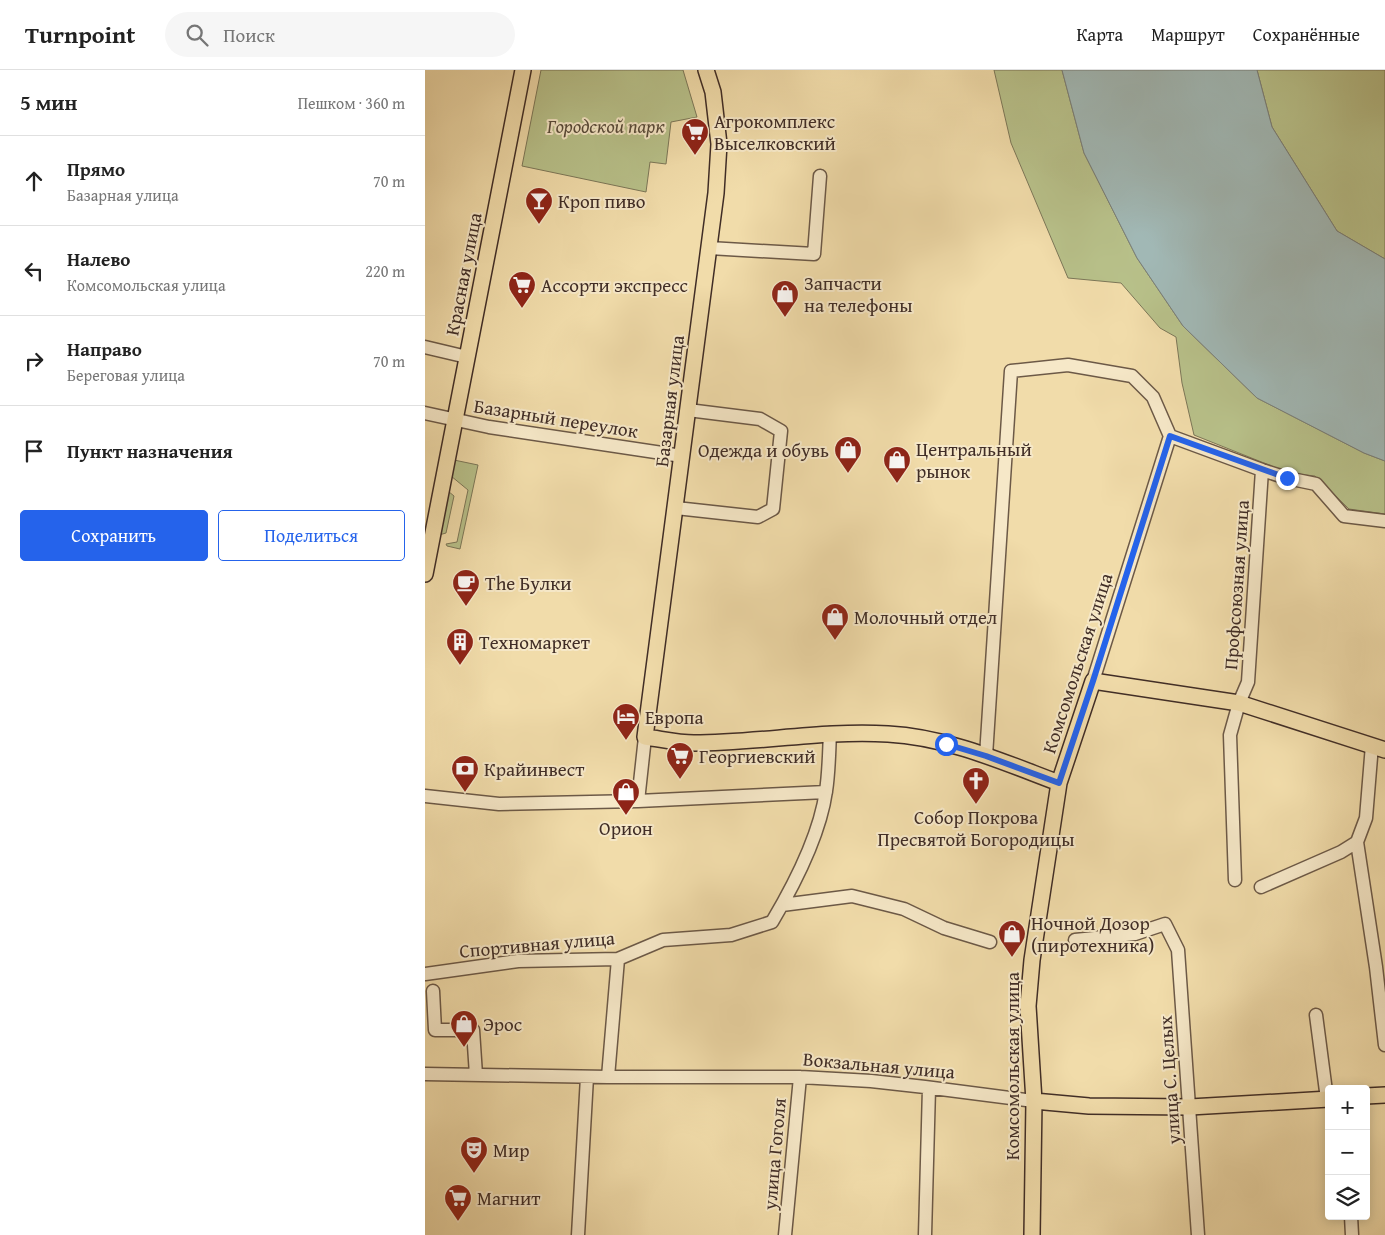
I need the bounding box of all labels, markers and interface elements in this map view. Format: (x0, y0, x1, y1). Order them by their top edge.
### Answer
search box (165, 12, 515, 57)
text: Turnpoint (25, 17, 135, 52)
icon: search (183, 21, 211, 49)
text: Поиск (223, 21, 275, 49)
text: Карта (1077, 21, 1123, 48)
text: Маршрут (1151, 21, 1225, 48)
text: Сохранённые (1253, 21, 1360, 48)
text: 5 мин (20, 87, 77, 118)
text: Пешком · 360 m (298, 91, 405, 115)
place label: Агрокомплекс Выселковский (714, 107, 836, 157)
park label: Городской парк (546, 112, 665, 140)
supermarket icon: Агрокомплекс Выселковский (680, 117, 710, 156)
text: Прямо (67, 155, 125, 183)
icon: ahead (20, 167, 48, 195)
text: 70 m (373, 169, 405, 193)
text: Базарная улица (67, 183, 179, 207)
bar icon: Кроп пиво (524, 186, 554, 225)
place label: Кроп пиво (558, 187, 646, 215)
street label: Красная улица (437, 210, 489, 338)
text: Налево (67, 245, 130, 273)
icon: left (20, 257, 48, 285)
text: 220 m (365, 259, 405, 283)
place label: Запчасти на телефоны (804, 269, 912, 319)
supermarket icon: Ассорти экспресс (507, 270, 537, 309)
place label: Ассорти экспресс (541, 271, 688, 299)
text: Комсомольская улица (67, 273, 226, 297)
shop icon: Запчасти на телефоны (770, 279, 800, 318)
street label: Базарная улица (647, 334, 691, 468)
text: Направо (67, 335, 142, 363)
icon: right (20, 347, 48, 375)
text: 70 m (373, 349, 405, 373)
text: Береговая улица (67, 363, 185, 387)
street label: Базарный переулок (472, 391, 640, 445)
shop icon: Одежда и обувь (833, 435, 863, 474)
place label: Центральный рынок (916, 435, 1032, 485)
place label: Одежда и обувь (698, 436, 829, 464)
icon: arrive (20, 437, 48, 465)
text: Пункт назначения (67, 437, 233, 465)
shop icon: Центральный рынок (882, 445, 912, 484)
route end (1276, 467, 1299, 490)
street label: Профсоюзная улица (1216, 499, 1256, 671)
button: Сохранить (20, 510, 208, 561)
button: Поделиться (218, 510, 405, 561)
cafe icon: The Булки (451, 568, 481, 607)
place label: The Булки (485, 569, 572, 597)
street label: Комсомольская улица (1035, 569, 1119, 757)
shop icon: Молочный отдел (820, 602, 850, 641)
place label: Молочный отдел (854, 603, 997, 631)
building icon: Техномаркет (445, 627, 475, 666)
place label: Техномаркет (479, 628, 591, 656)
hotel icon: Европа (611, 702, 641, 741)
place label: Европа (645, 703, 704, 731)
route start (935, 733, 958, 756)
supermarket icon: Георгиевский (665, 741, 695, 780)
place label: Георгиевский (699, 742, 816, 770)
bank icon: Крайинвест (450, 754, 480, 793)
place label: Крайинвест (484, 755, 585, 783)
church icon: Собор Покрова Пресвятой Богородицы (961, 766, 991, 805)
shop icon: Орион (611, 777, 641, 816)
place label: Собор Покрова Пресвятой Богородицы (878, 803, 1074, 853)
place label: Орион (599, 814, 653, 842)
place label: Ночной Дозор (пиротехника) (1031, 909, 1154, 959)
shop icon: Ночной Дозор (пиротехника) (997, 919, 1027, 958)
street label: Спортивная улица (458, 923, 616, 965)
street label: Комсомольская улица (998, 972, 1026, 1160)
shop icon: Эрос (449, 1009, 479, 1048)
place label: Эрос (483, 1010, 522, 1038)
street label: улица С. Целых (1151, 1014, 1188, 1146)
street label: Вокзальная улица (802, 1044, 956, 1086)
map controls (1325, 1085, 1370, 1220)
button: + (1325, 1085, 1370, 1130)
street label: улица Гоголя (755, 1097, 793, 1212)
button: − (1325, 1130, 1370, 1175)
theatre icon: Мир (459, 1135, 489, 1174)
place label: Мир (493, 1136, 529, 1164)
button: layers (1325, 1175, 1370, 1220)
supermarket icon: Магнит (443, 1183, 473, 1222)
place label: Магнит (477, 1184, 541, 1212)

